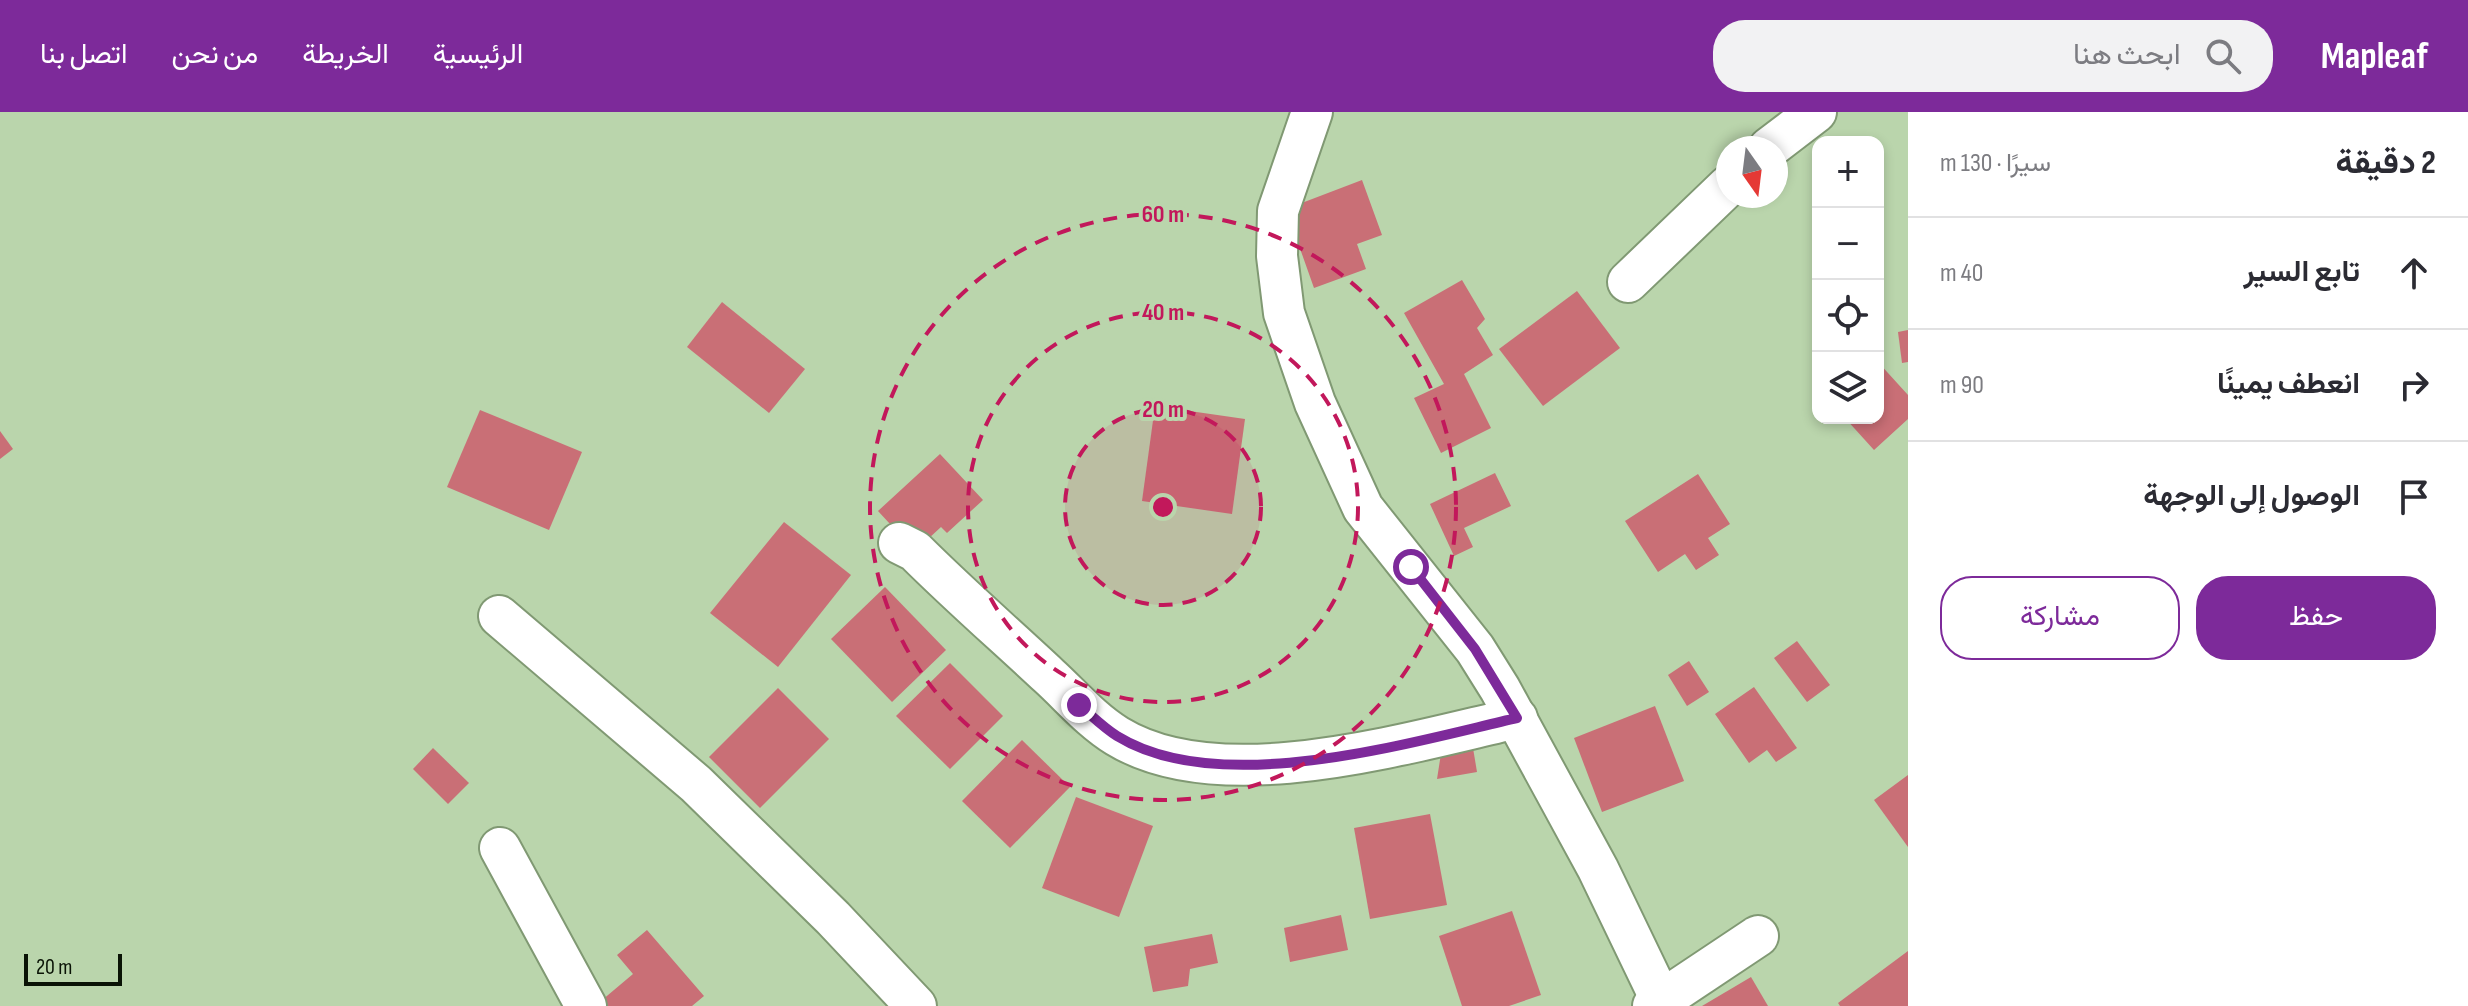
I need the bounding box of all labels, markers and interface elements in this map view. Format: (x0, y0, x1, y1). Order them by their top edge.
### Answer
search box (1713, 20, 2273, 92)
icon: search (2201, 34, 2245, 78)
text: Mapleaf (2321, 34, 2428, 79)
text: ابحث هنا (2073, 37, 2181, 73)
text: اتصل بنا (40, 38, 127, 71)
text: من نحن (171, 38, 258, 71)
text: الخريطة (302, 38, 389, 71)
text: الرئيسية (433, 38, 523, 71)
north arrow (1716, 136, 1788, 208)
map controls (1812, 136, 1884, 424)
button: + (1812, 136, 1884, 208)
text: 2 دقيقة (2336, 142, 2436, 183)
text: سيرًا · 130 m (1940, 148, 2051, 179)
text: 60 m (1142, 200, 1184, 229)
button: − (1812, 208, 1884, 280)
icon: ahead (2392, 251, 2436, 295)
text: تابع السير (2243, 254, 2360, 290)
text: 40 m (1940, 258, 1983, 289)
button: locate (1812, 280, 1884, 352)
text: 40 m (1142, 298, 1184, 327)
button: layers (1812, 352, 1884, 424)
icon: right (2392, 363, 2436, 407)
text: انعطف يمينًا (2217, 366, 2360, 402)
text: 90 m (1940, 370, 1984, 401)
text: 20 m (1142, 395, 1184, 424)
icon: arrive (2392, 475, 2436, 519)
text: الوصول إلى الوجهة (2143, 478, 2360, 514)
centre of rings (1149, 493, 1177, 521)
route start (1393, 549, 1429, 585)
button: مشاركة (1940, 576, 2180, 660)
button: حفظ (2196, 576, 2436, 660)
route end (1061, 687, 1097, 723)
scale bar (24, 950, 122, 986)
text: 20 m (36, 954, 73, 981)

